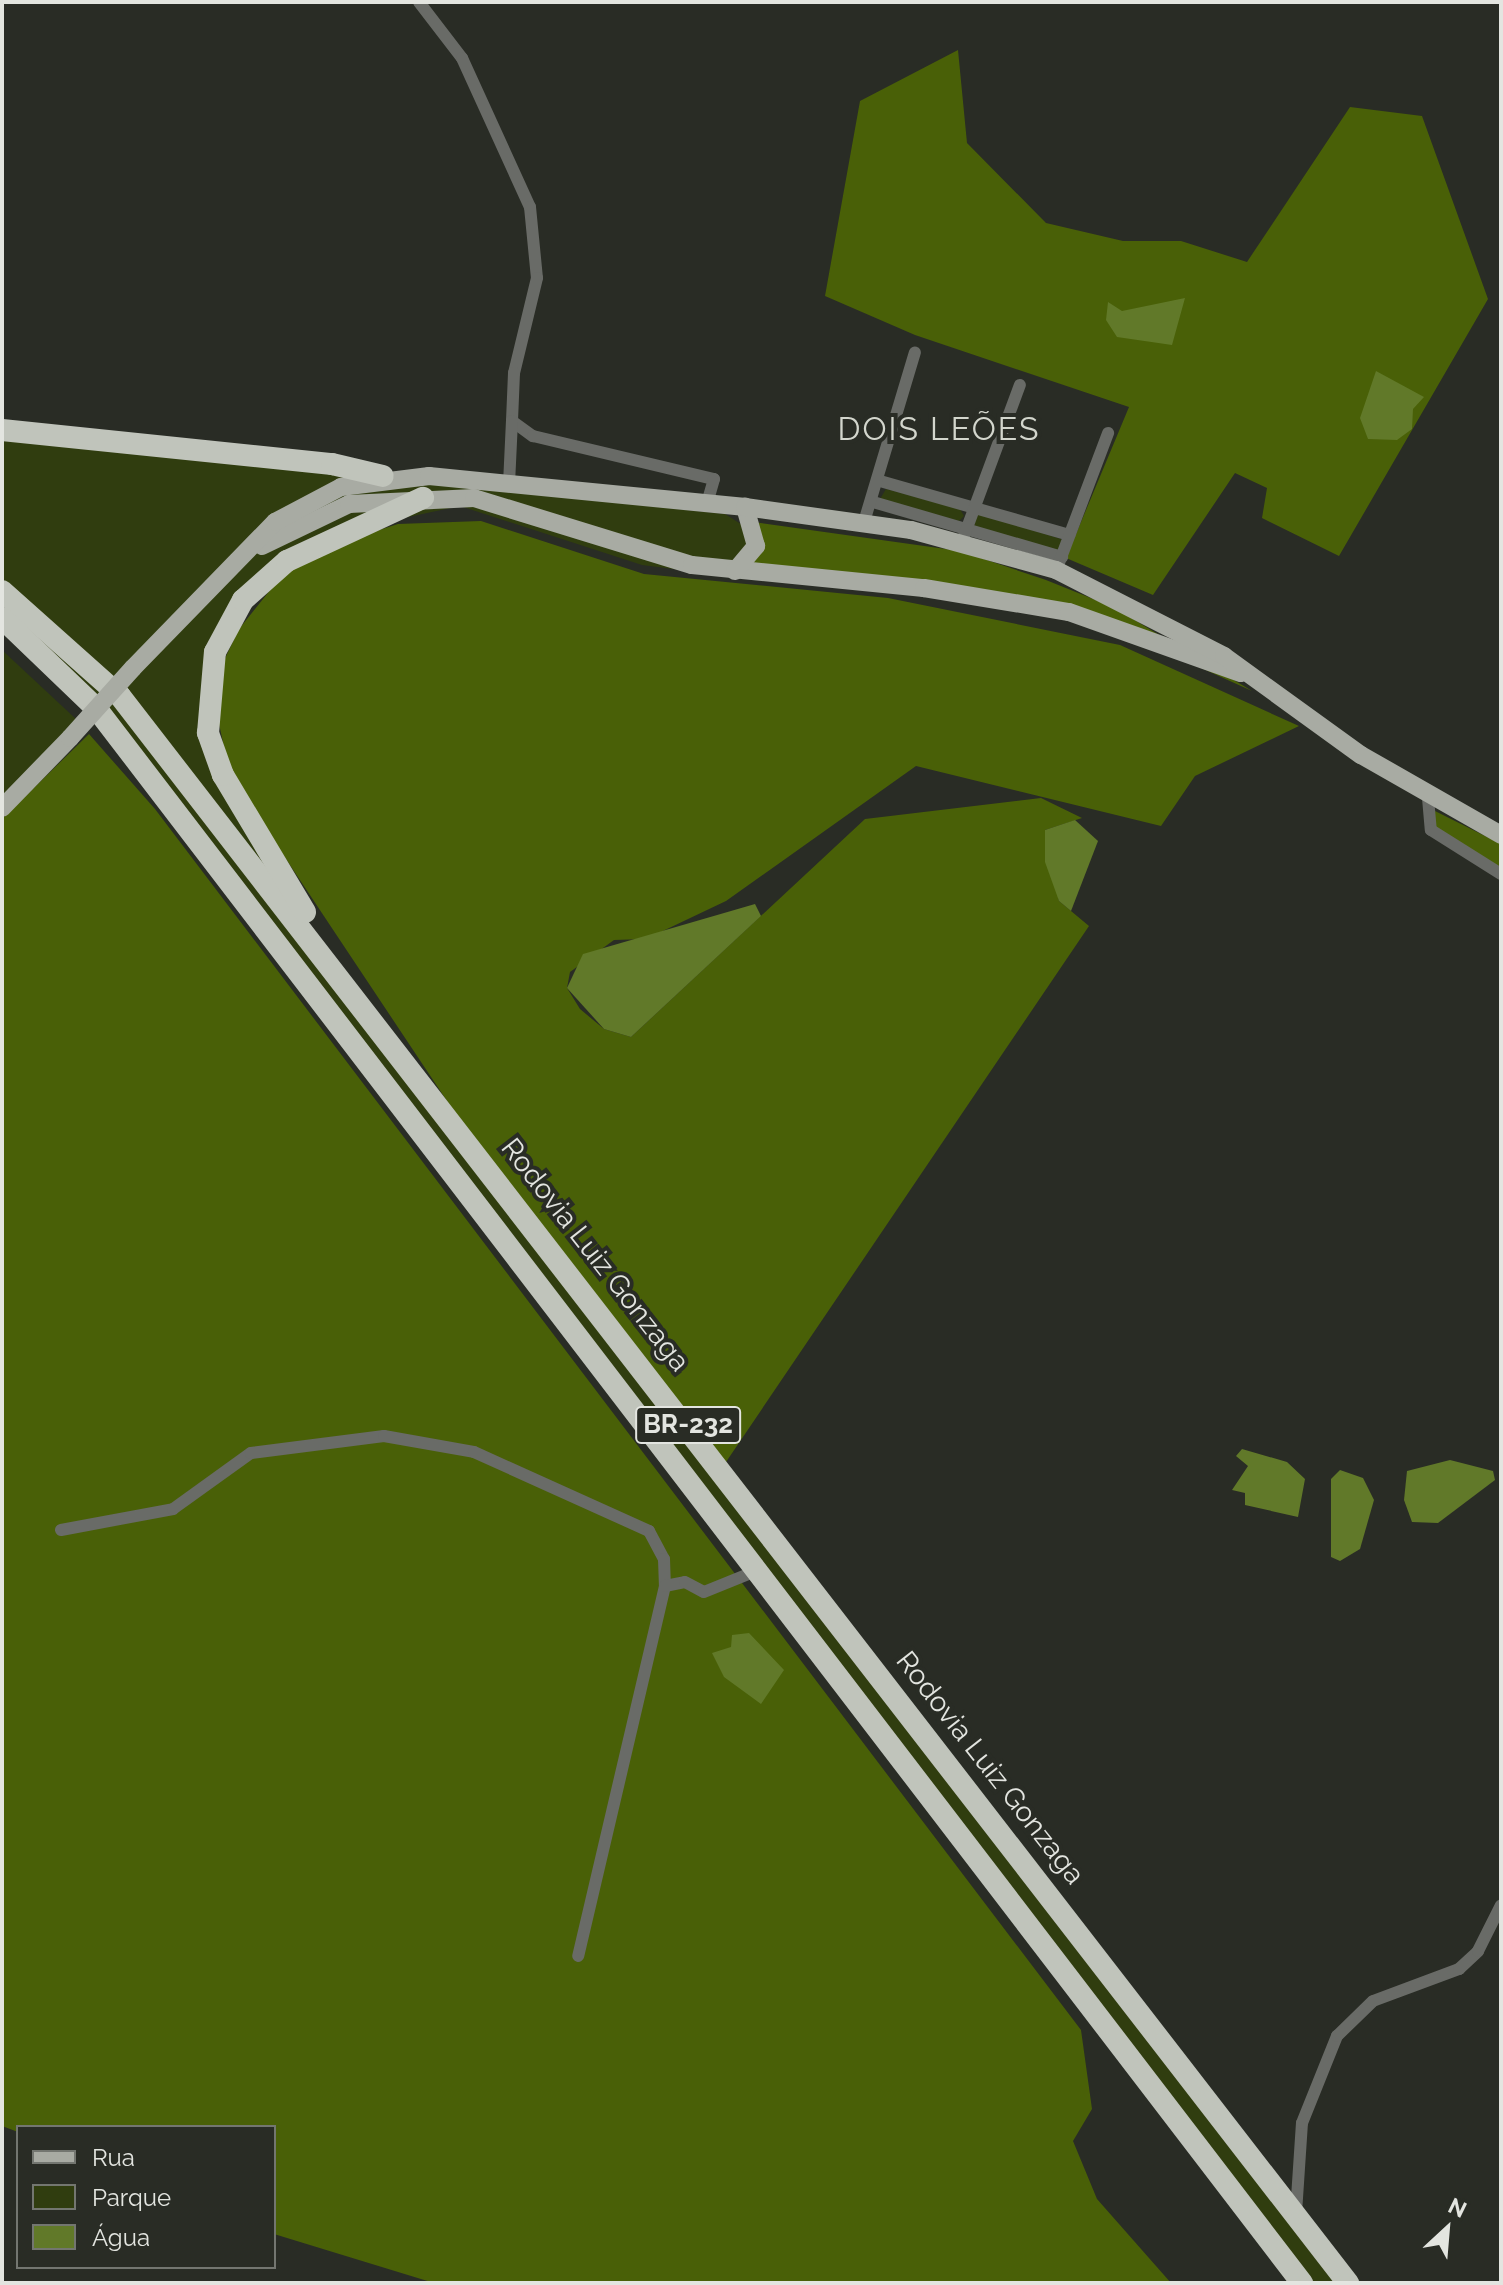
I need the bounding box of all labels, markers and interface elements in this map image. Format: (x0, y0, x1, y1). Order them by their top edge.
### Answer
district label: DOIS LEÕES (838, 410, 1040, 448)
street label: Rodovia Luiz Gonzaga (494, 1132, 696, 1378)
road number: BR-232 (634, 1403, 742, 1447)
street label: Rodovia Luiz Gonzaga (889, 1645, 1091, 1891)
legend (16, 2125, 276, 2269)
text: Rua (92, 2143, 135, 2172)
text: Parque (92, 2183, 171, 2212)
north arrow (1407, 2189, 1487, 2269)
text: N (1444, 2192, 1471, 2223)
text: Água (92, 2223, 150, 2252)

